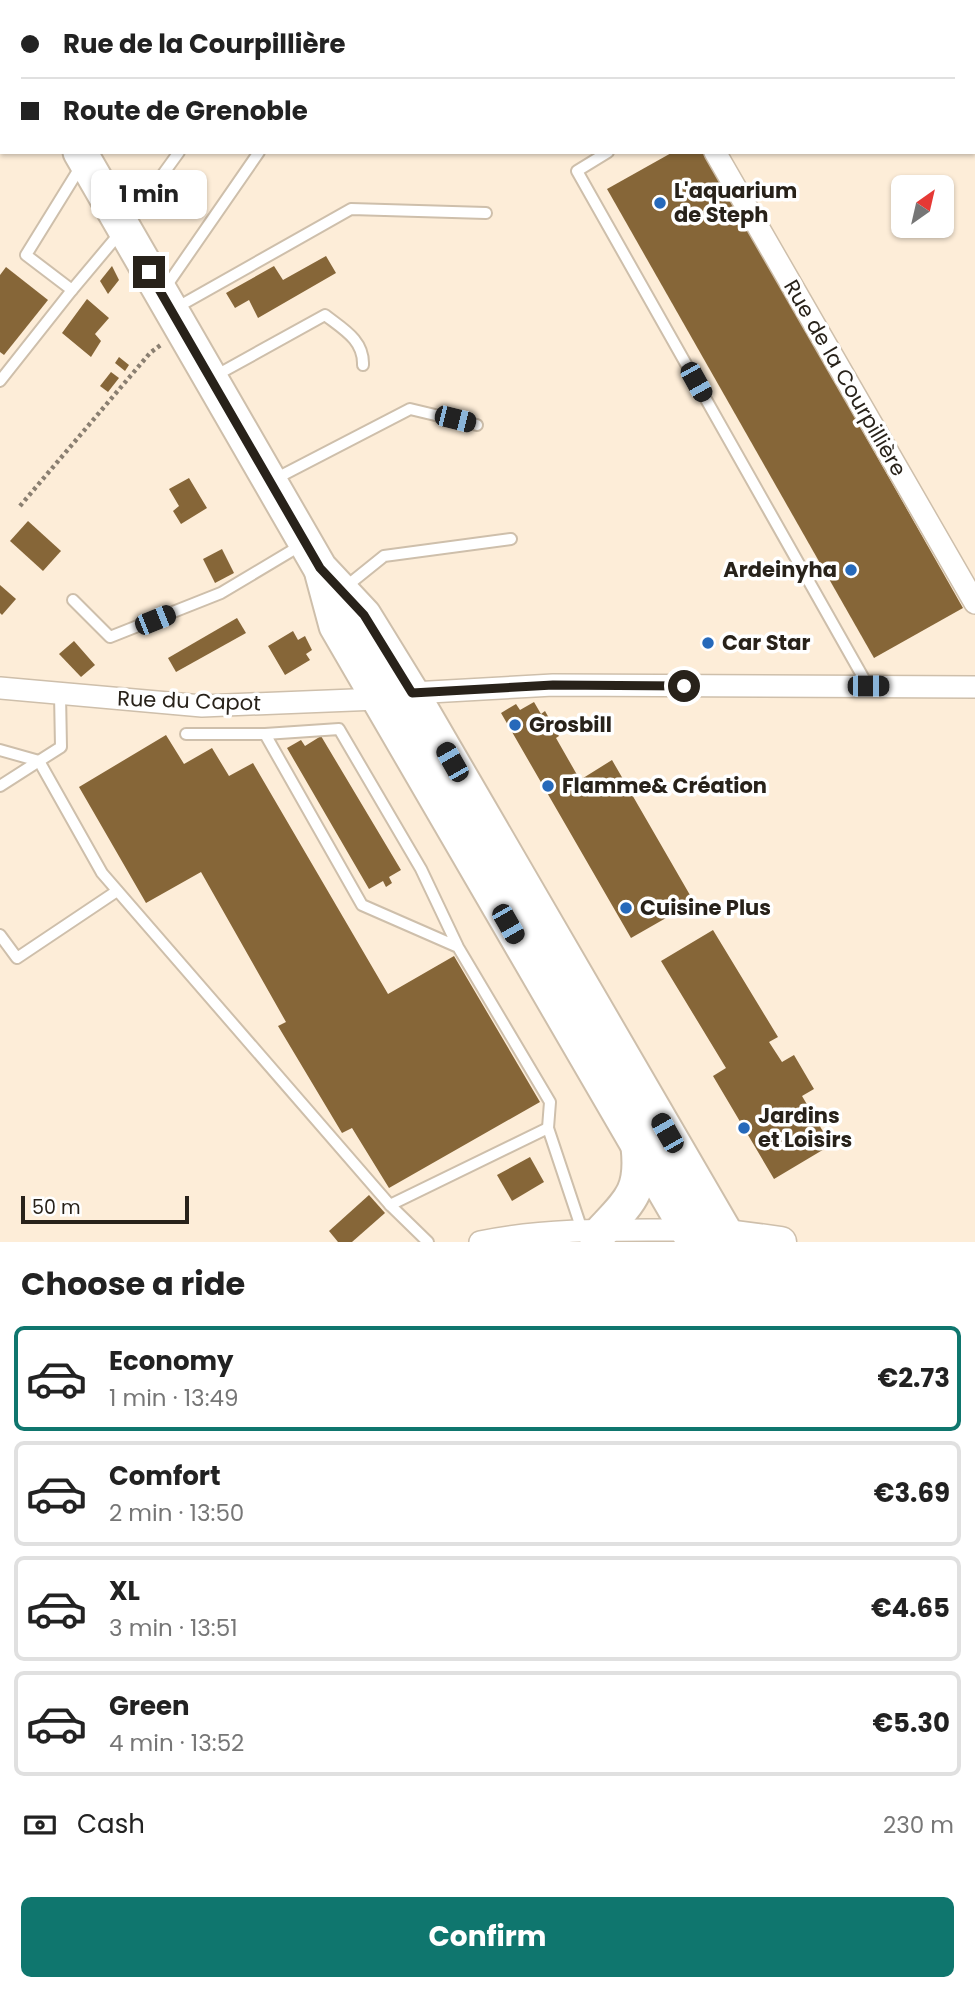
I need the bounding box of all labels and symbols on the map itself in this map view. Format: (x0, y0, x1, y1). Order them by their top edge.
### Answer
callout: 1 min (91, 170, 207, 219)
north arrow (891, 175, 954, 238)
place label: L'aquarium de Steph (674, 176, 797, 229)
marker: L'aquarium de Steph (652, 195, 668, 211)
route end (133, 256, 165, 288)
street label: Rue de la Courpillière (777, 274, 914, 481)
car (677, 359, 716, 405)
car (433, 404, 478, 434)
place label: Ardeinyha (723, 555, 837, 584)
marker: Ardeinyha (843, 562, 859, 578)
car (132, 602, 179, 638)
place label: Car Star (722, 628, 810, 657)
marker: Car Star (700, 635, 716, 651)
route start (668, 670, 700, 702)
car (848, 676, 890, 697)
street label: Rue du Capot (117, 684, 261, 718)
place label: Grosbill (529, 710, 612, 739)
marker: Grosbill (507, 717, 523, 733)
car (433, 739, 472, 785)
place label: Flamme& Création (562, 771, 767, 800)
marker: Flamme& Création (540, 778, 556, 794)
place label: Cuisine Plus (640, 893, 771, 922)
marker: Cuisine Plus (618, 900, 634, 916)
car (489, 901, 528, 947)
place label: Jardins et Loisirs (758, 1101, 852, 1154)
car (648, 1110, 687, 1156)
marker: Jardins et Loisirs (736, 1120, 752, 1136)
scale bar (21, 1193, 189, 1225)

